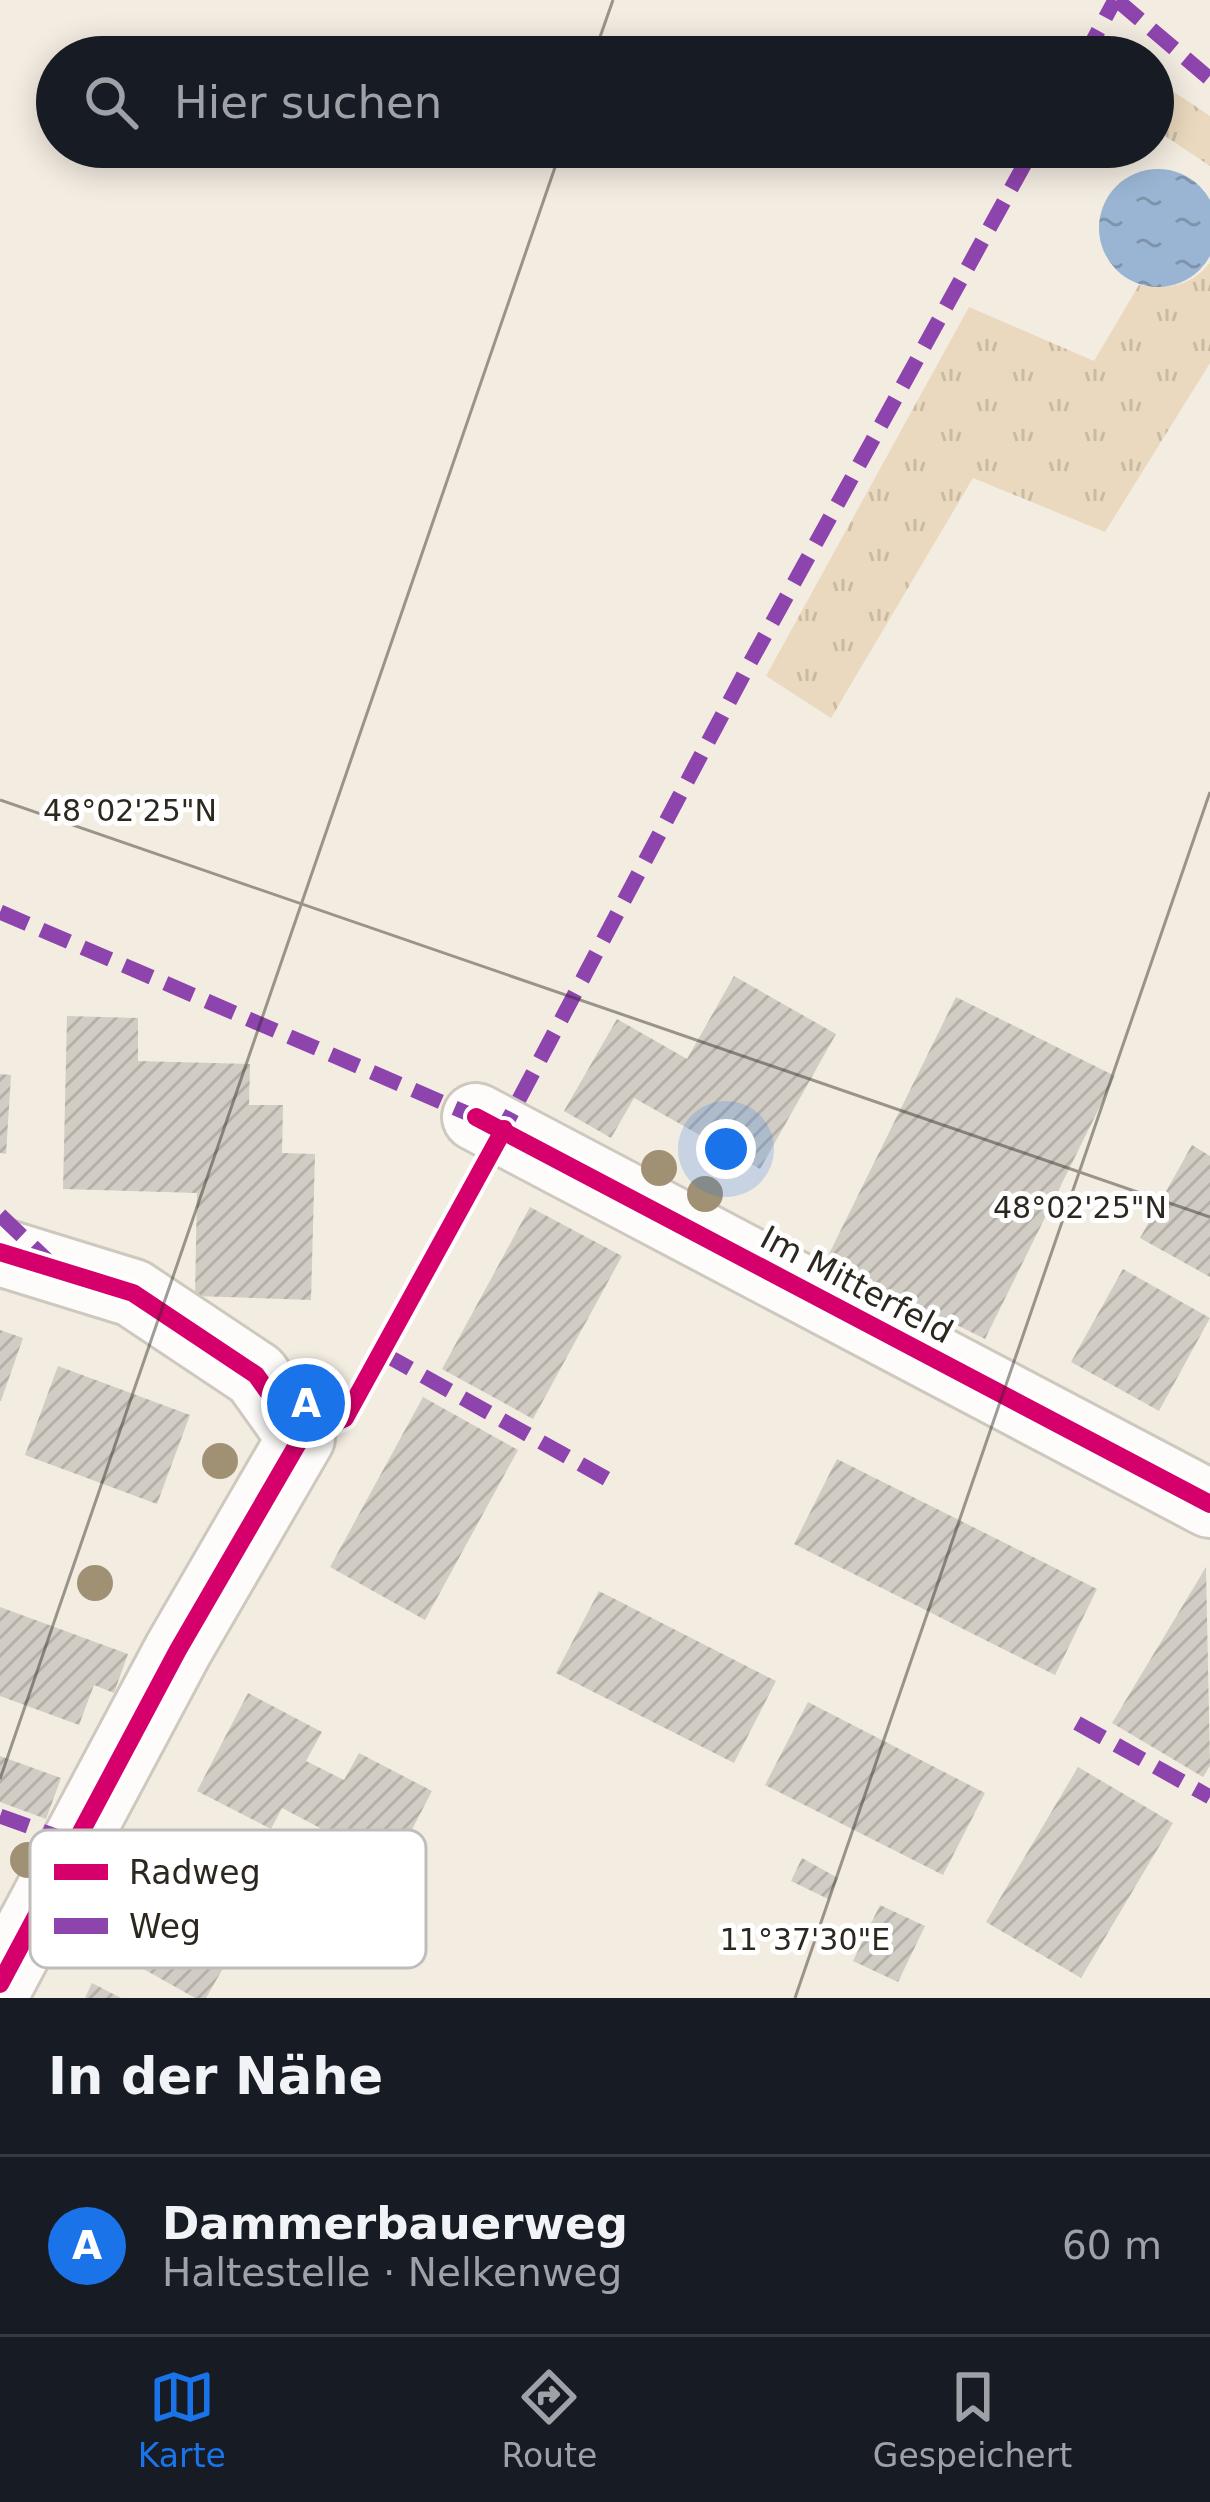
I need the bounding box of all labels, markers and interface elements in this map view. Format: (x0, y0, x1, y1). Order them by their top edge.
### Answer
search box (36, 36, 1174, 168)
icon: search (78, 69, 144, 135)
text: Hier suchen (174, 76, 442, 129)
text: 48°02'25"N (43, 793, 217, 828)
your location (696, 1119, 756, 1179)
text: 48°02'25"N (993, 1190, 1167, 1225)
street label: Im Mitterfeld (754, 1218, 959, 1351)
pin: A (267, 1358, 345, 1448)
legend (30, 1830, 426, 1968)
text: Radweg (129, 1853, 261, 1892)
text: Weg (129, 1907, 201, 1946)
text: 11°37'30"E (720, 1922, 890, 1957)
text: In der Nähe (48, 2047, 383, 2106)
text: Dammerbauerweg (162, 2197, 628, 2250)
text: A (72, 2223, 102, 2268)
text: 60 m (1062, 2223, 1162, 2268)
text: Haltestelle · Nelkenweg (162, 2250, 622, 2295)
tab: Karte (138, 2364, 226, 2475)
tab: Route (501, 2364, 597, 2475)
tab: Gespeichert (873, 2364, 1072, 2475)

